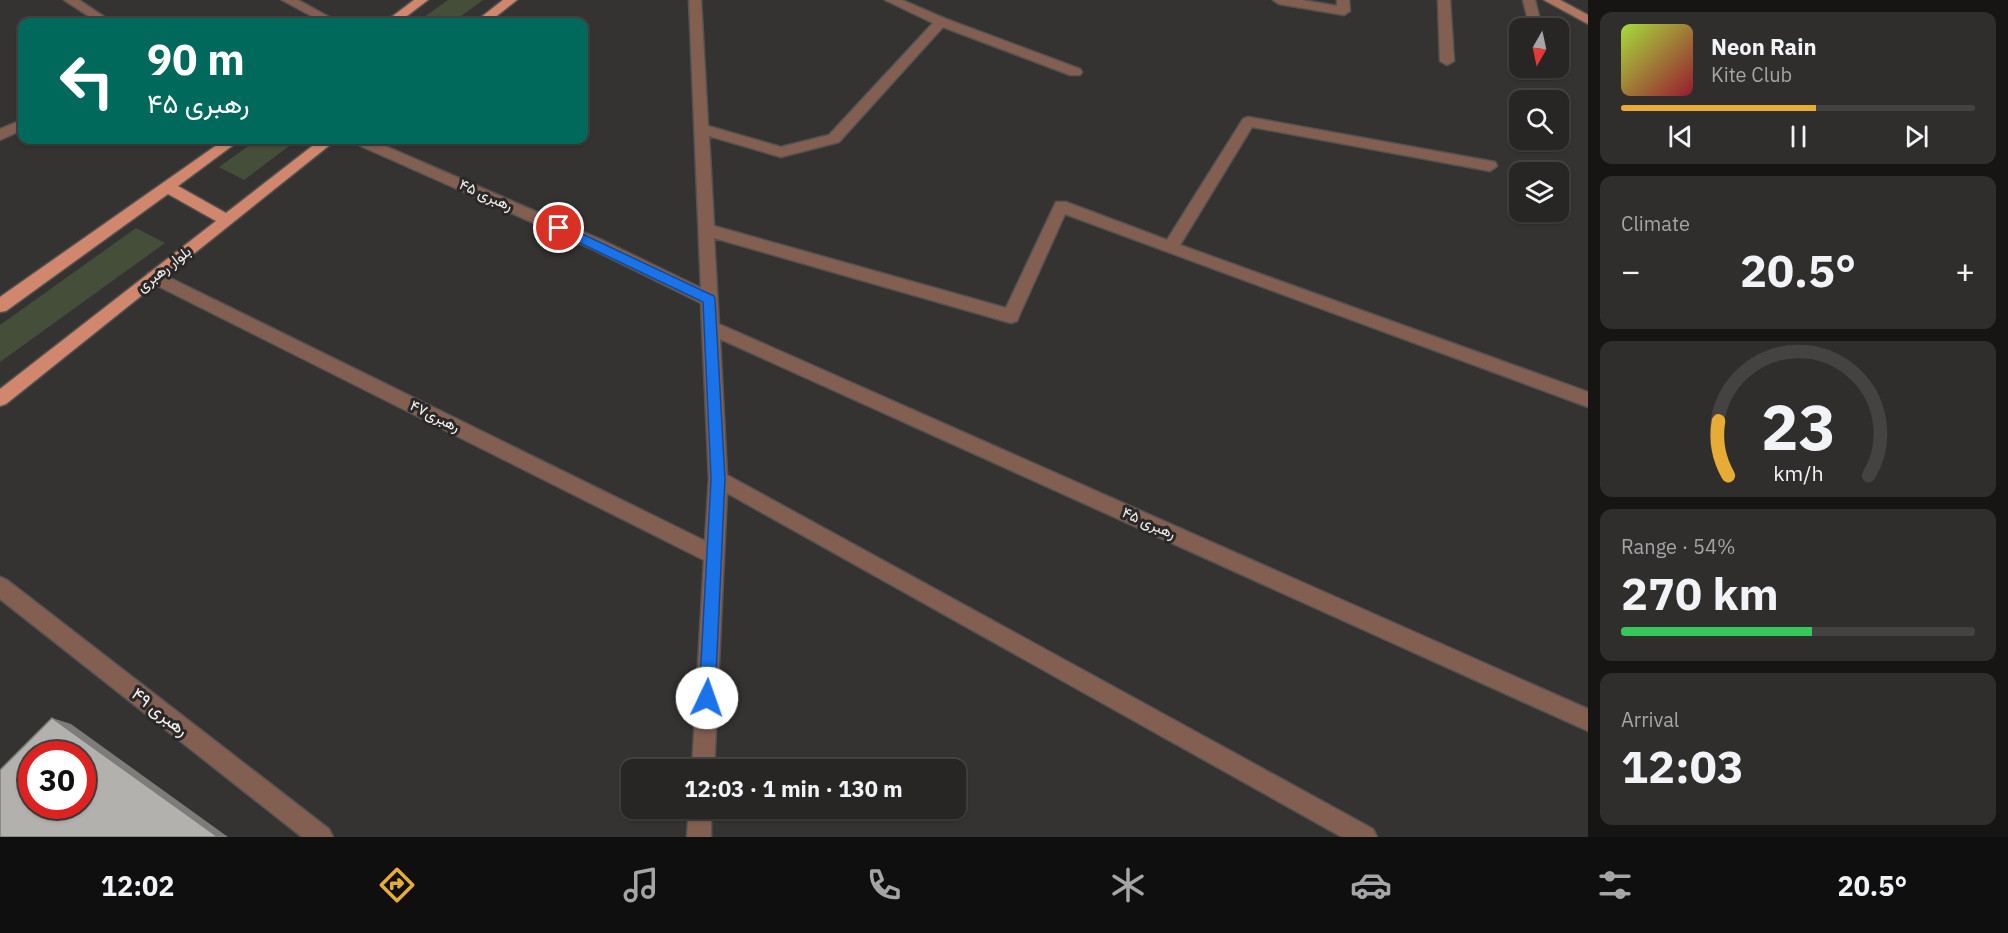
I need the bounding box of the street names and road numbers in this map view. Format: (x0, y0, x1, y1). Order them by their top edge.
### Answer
street label: رهبری ۴۵ (456, 174, 516, 216)
street label: بلوار رهبری (133, 241, 195, 297)
street label: ۴۷رهبری (407, 395, 463, 437)
street label: رهبری ۴۵ (1119, 502, 1179, 544)
street label: رهبری ۴۹ (127, 682, 194, 741)

